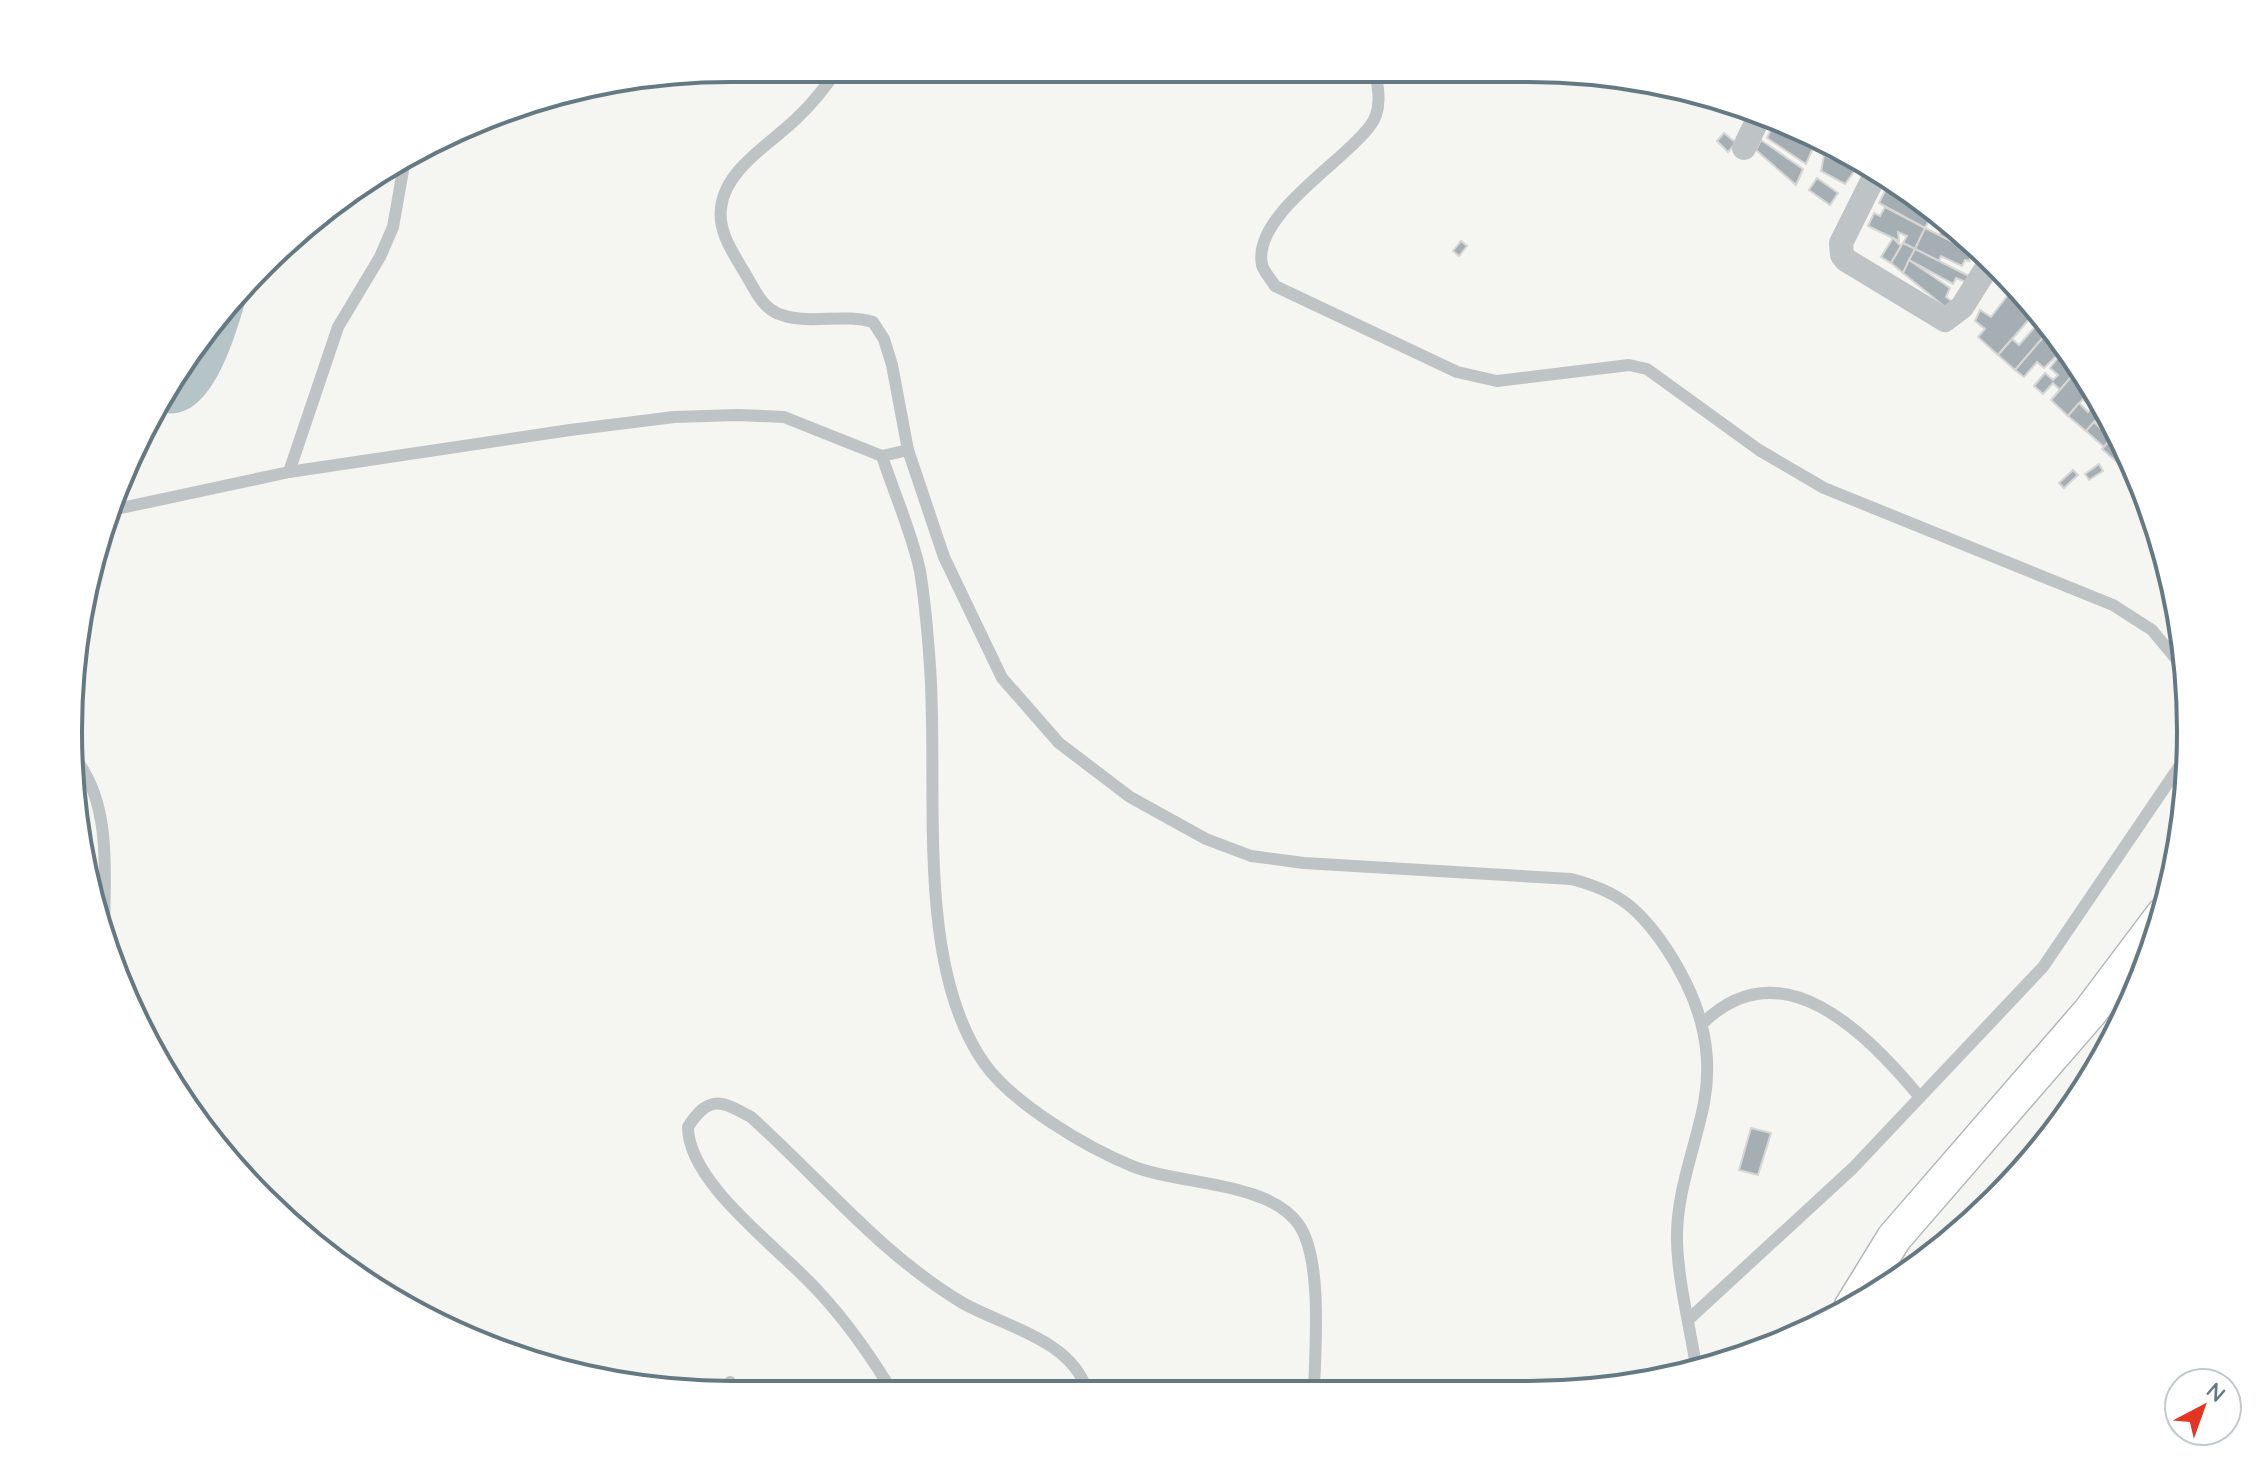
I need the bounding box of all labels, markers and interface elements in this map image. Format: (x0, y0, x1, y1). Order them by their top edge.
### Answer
north arrow (2163, 1367, 2243, 1447)
text: N (2201, 1376, 2231, 1408)

